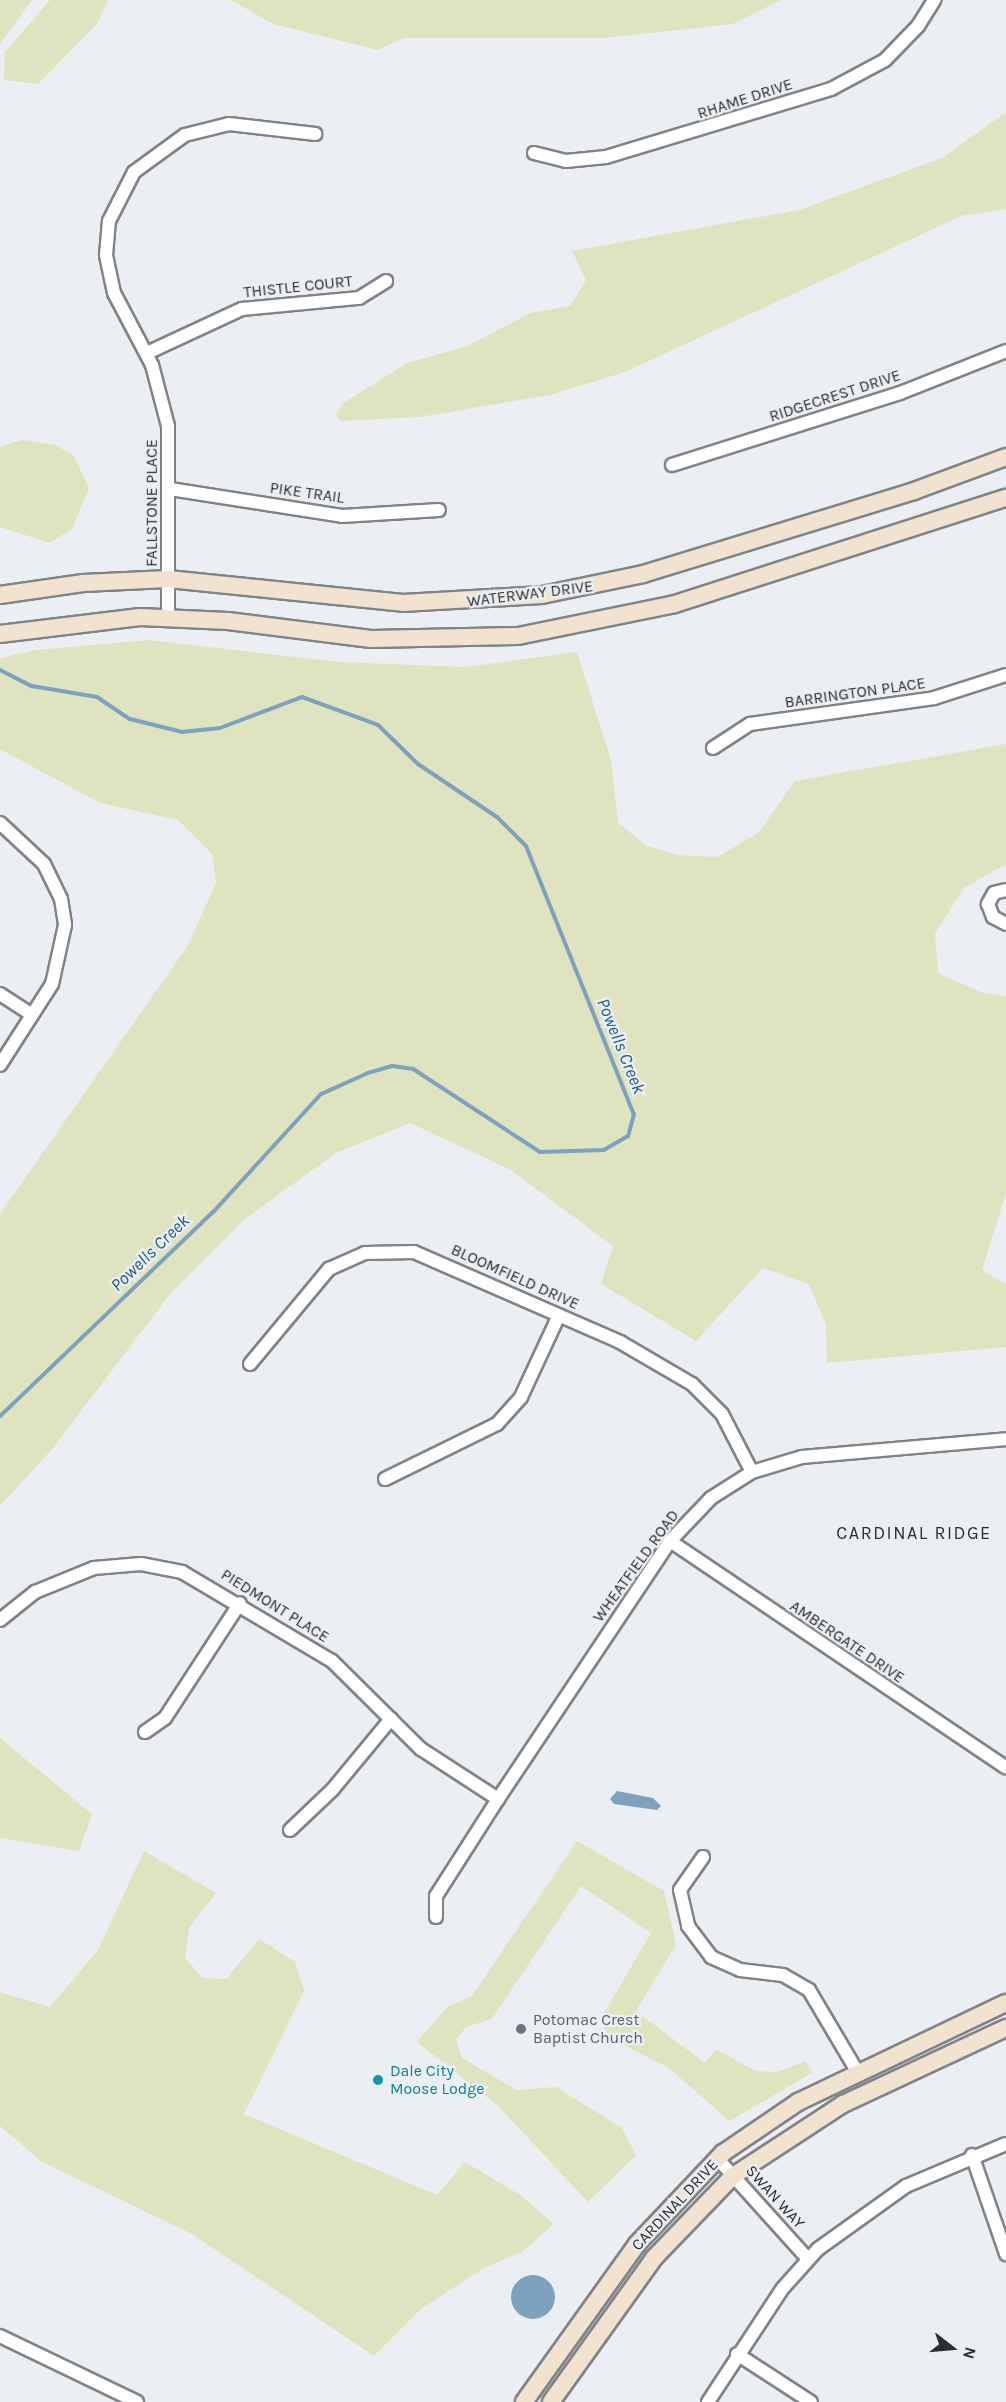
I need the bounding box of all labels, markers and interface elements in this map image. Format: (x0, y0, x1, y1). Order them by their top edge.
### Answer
street label: RHAME DRIVE (695, 75, 795, 123)
street label: THISTLE COURT (243, 272, 353, 302)
street label: RIDGECREST DRIVE (767, 366, 903, 426)
street label: FALLSTONE PLACE (142, 439, 162, 567)
street label: PIKE TRAIL (269, 478, 345, 508)
street label: WATERWAY DRIVE (466, 577, 594, 611)
street label: BARRINGTON PLACE (783, 674, 927, 712)
water label: Powells Creek (592, 995, 650, 1097)
water label: Powells Creek (106, 1210, 194, 1296)
street label: BLOOMFIELD DRIVE (448, 1240, 582, 1314)
street label: WHEATFIELD ROAD (589, 1506, 683, 1626)
district label: CARDINAL RIDGE (836, 1522, 992, 1544)
street label: PIEDMONT PLACE (217, 1565, 333, 1647)
street label: AMBERGATE DRIVE (786, 1597, 908, 1687)
place label: Potomac Crest Baptist Church (533, 2010, 643, 2048)
marker: Potomac Crest Baptist Church (514, 2022, 528, 2036)
place label: Dale City Moose Lodge (390, 2061, 484, 2099)
marker: Dale City Moose Lodge (371, 2073, 385, 2087)
street label: CARDINAL DRIVE (628, 2155, 722, 2255)
street label: SWAN WAY (742, 2161, 808, 2233)
north arrow (922, 2318, 982, 2378)
text: N (959, 2345, 981, 2361)

